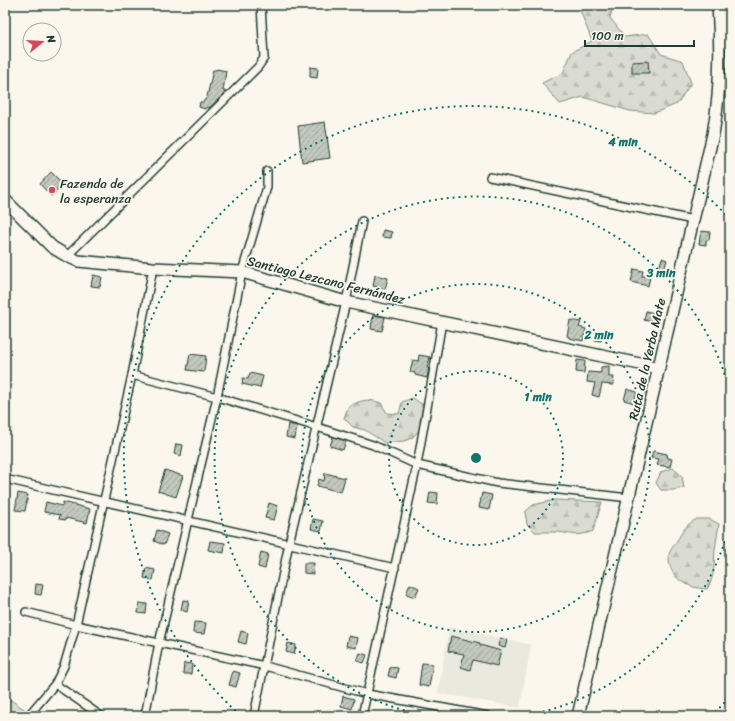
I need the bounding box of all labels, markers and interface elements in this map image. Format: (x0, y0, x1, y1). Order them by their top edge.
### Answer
north arrow (22, 22, 62, 62)
scale bar (585, 22, 694, 48)
text: 100 m (591, 25, 624, 47)
text: N (41, 32, 61, 46)
text: 4 min (607, 131, 638, 153)
place label: Fazenda de la esperanza (60, 172, 131, 210)
marker: Fazenda de la esperanza (47, 185, 57, 195)
street label: Santiago Lezcano Fernández (245, 249, 408, 311)
text: 3 min (646, 262, 676, 284)
street label: Ruta de la Yerba Mate (622, 295, 672, 422)
text: 2 min (583, 324, 614, 346)
text: 1 min (524, 386, 552, 408)
centre of rings (469, 451, 483, 465)

